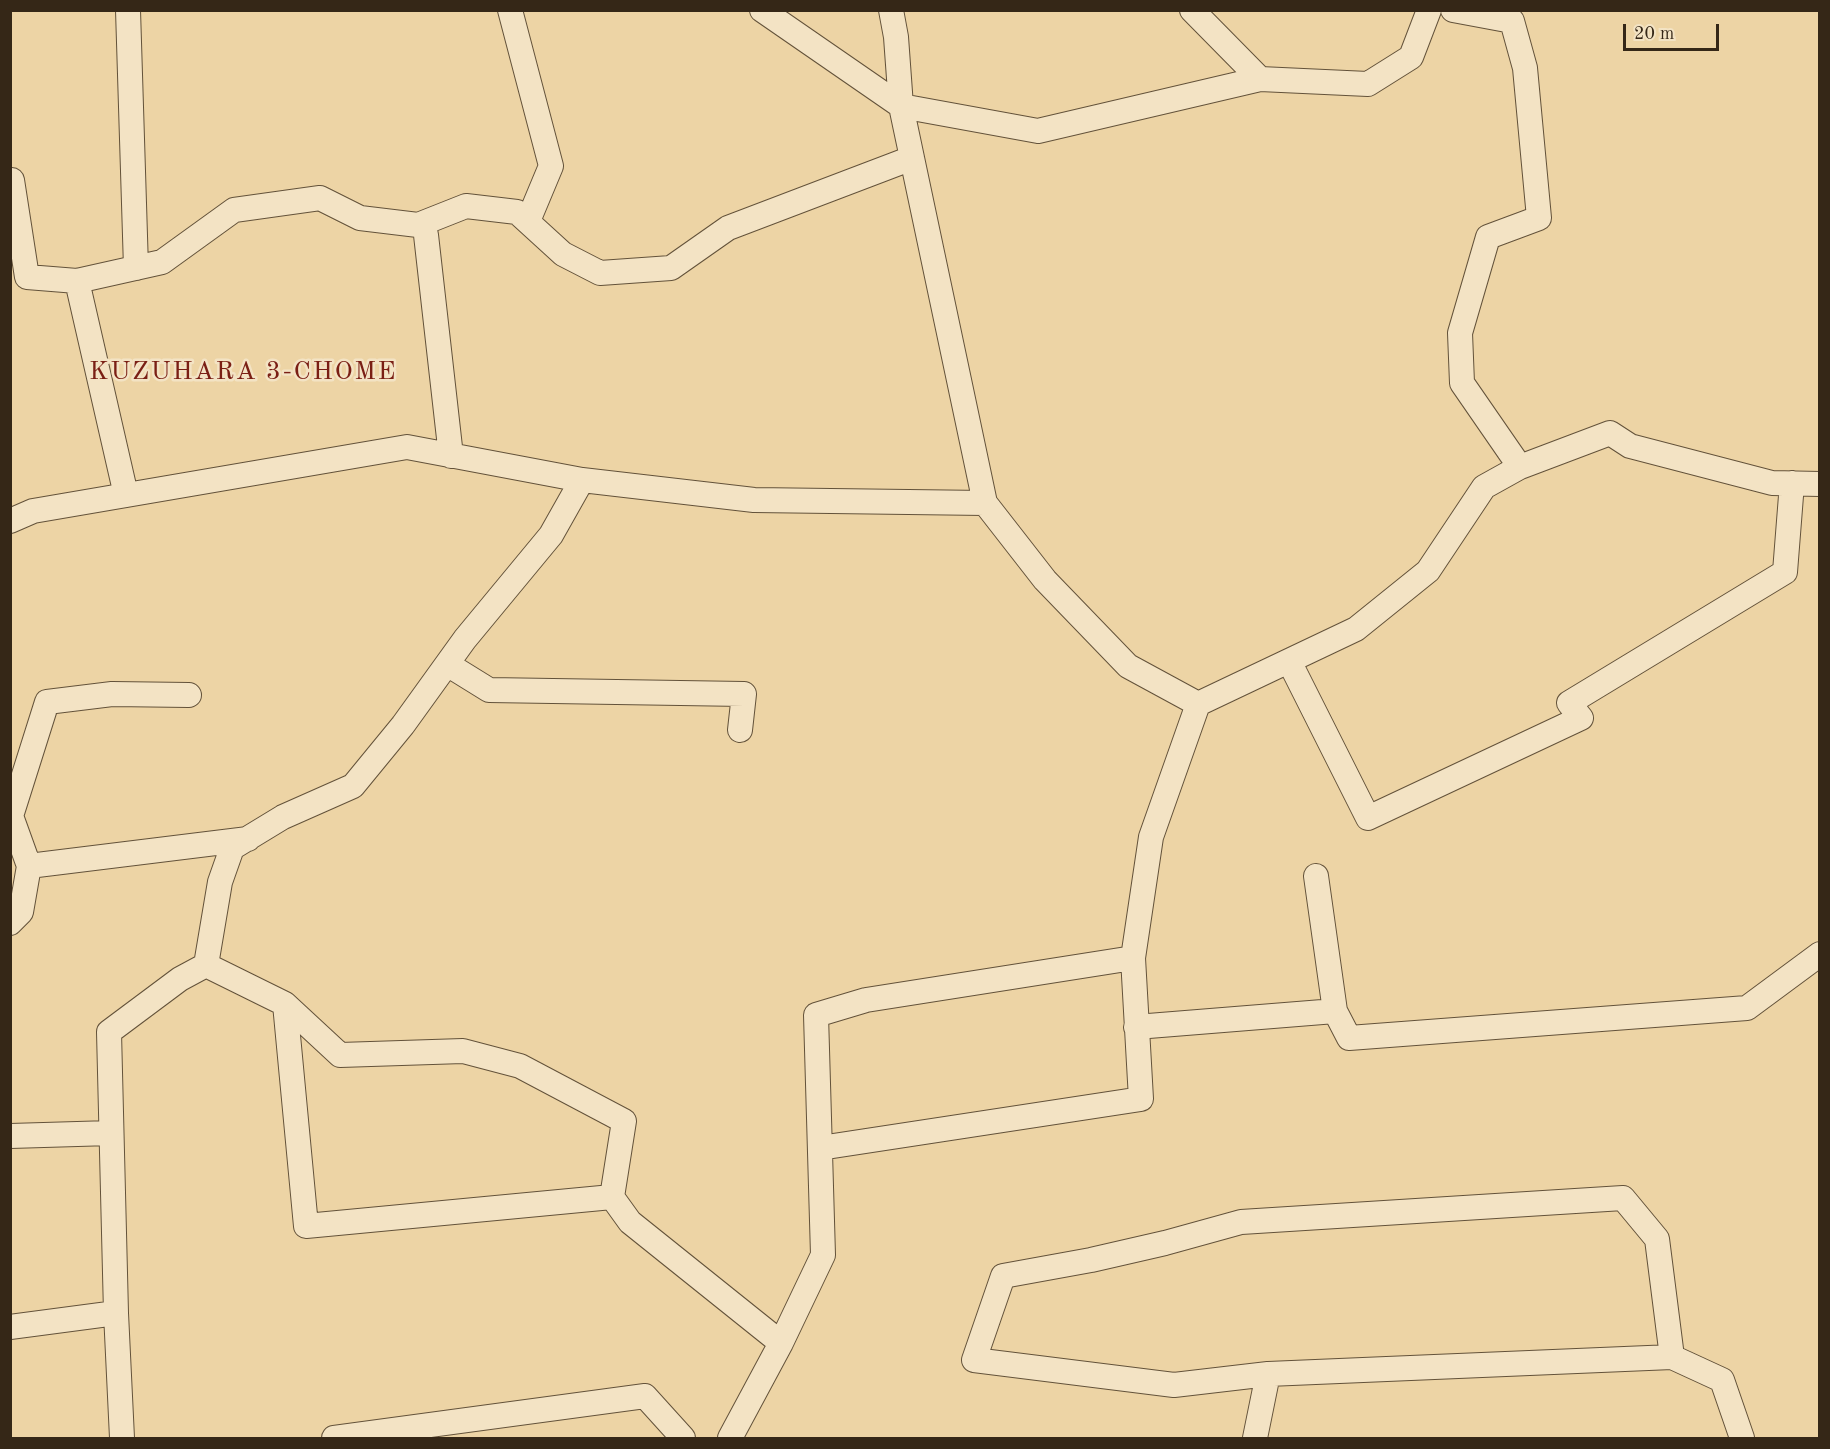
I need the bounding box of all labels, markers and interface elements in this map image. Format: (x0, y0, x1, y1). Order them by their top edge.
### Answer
scale bar (1626, 12, 1722, 50)
text: 20 m (1634, 25, 1674, 43)
district label: KUZUHARA 3-CHOME (89, 356, 397, 388)

